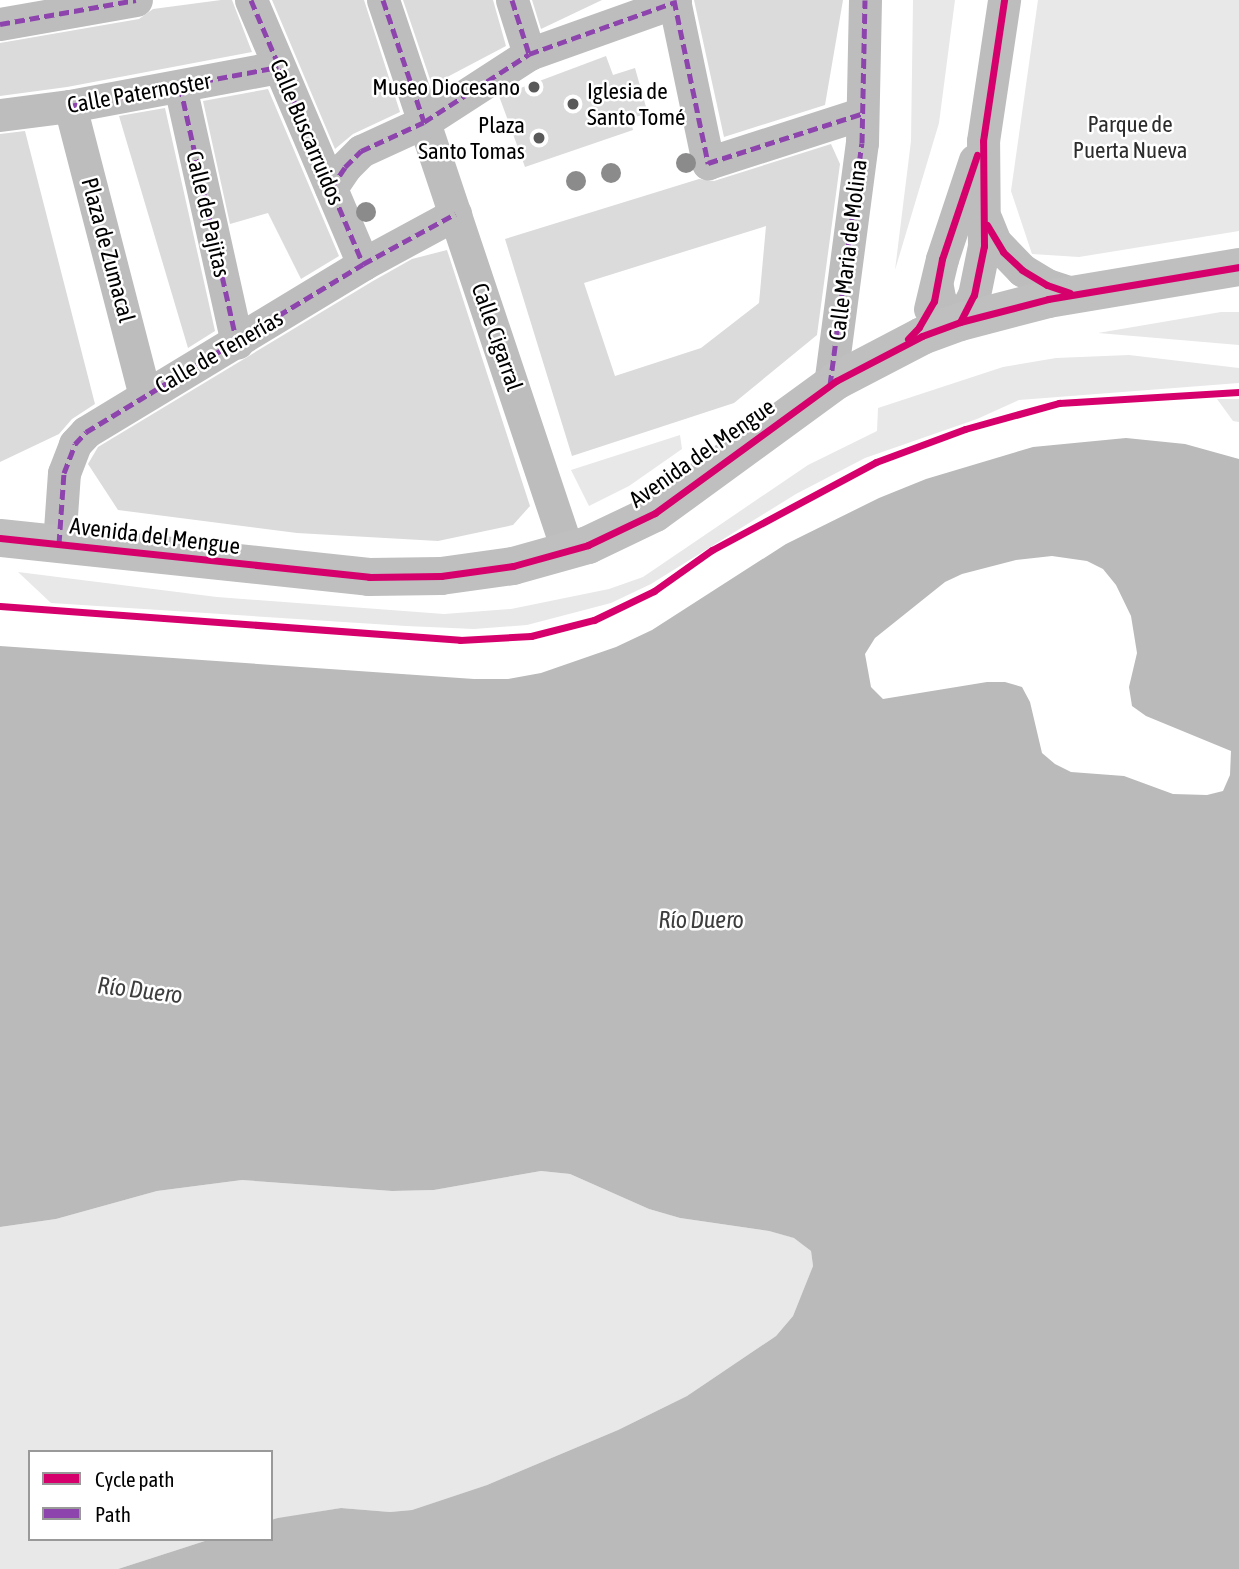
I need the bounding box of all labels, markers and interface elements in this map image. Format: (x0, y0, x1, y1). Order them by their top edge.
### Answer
street label: Calle Buscarruidos (264, 55, 350, 209)
street label: Calle Paternoster (65, 67, 213, 119)
place label: Museo Diocesano (372, 73, 520, 101)
place label: Iglesia de Santo Tomé (587, 77, 685, 131)
marker: Museo Diocesano (526, 79, 542, 95)
marker: Iglesia de Santo Tomé (565, 96, 581, 112)
park label: Parque de Puerta Nueva (1073, 110, 1187, 164)
place label: Plaza Santo Tomas (418, 111, 525, 165)
marker: Plaza Santo Tomas (531, 130, 547, 146)
street label: Calle de Pajitas (180, 148, 236, 280)
street label: Calle Maria de Molina (823, 158, 873, 342)
street label: Plaza de Zumacal (75, 175, 141, 325)
street label: Calle Cigarral (466, 279, 528, 395)
street label: Calle de Tenerías (150, 304, 288, 400)
street label: Avenida del Mengue (624, 393, 780, 513)
street label: Avenida del Mengue (68, 512, 242, 560)
water label: Río Duero (658, 906, 744, 934)
water label: Río Duero (96, 970, 184, 1010)
legend (28, 1450, 273, 1541)
text: Cycle path (95, 1467, 174, 1491)
text: Path (95, 1502, 131, 1526)

